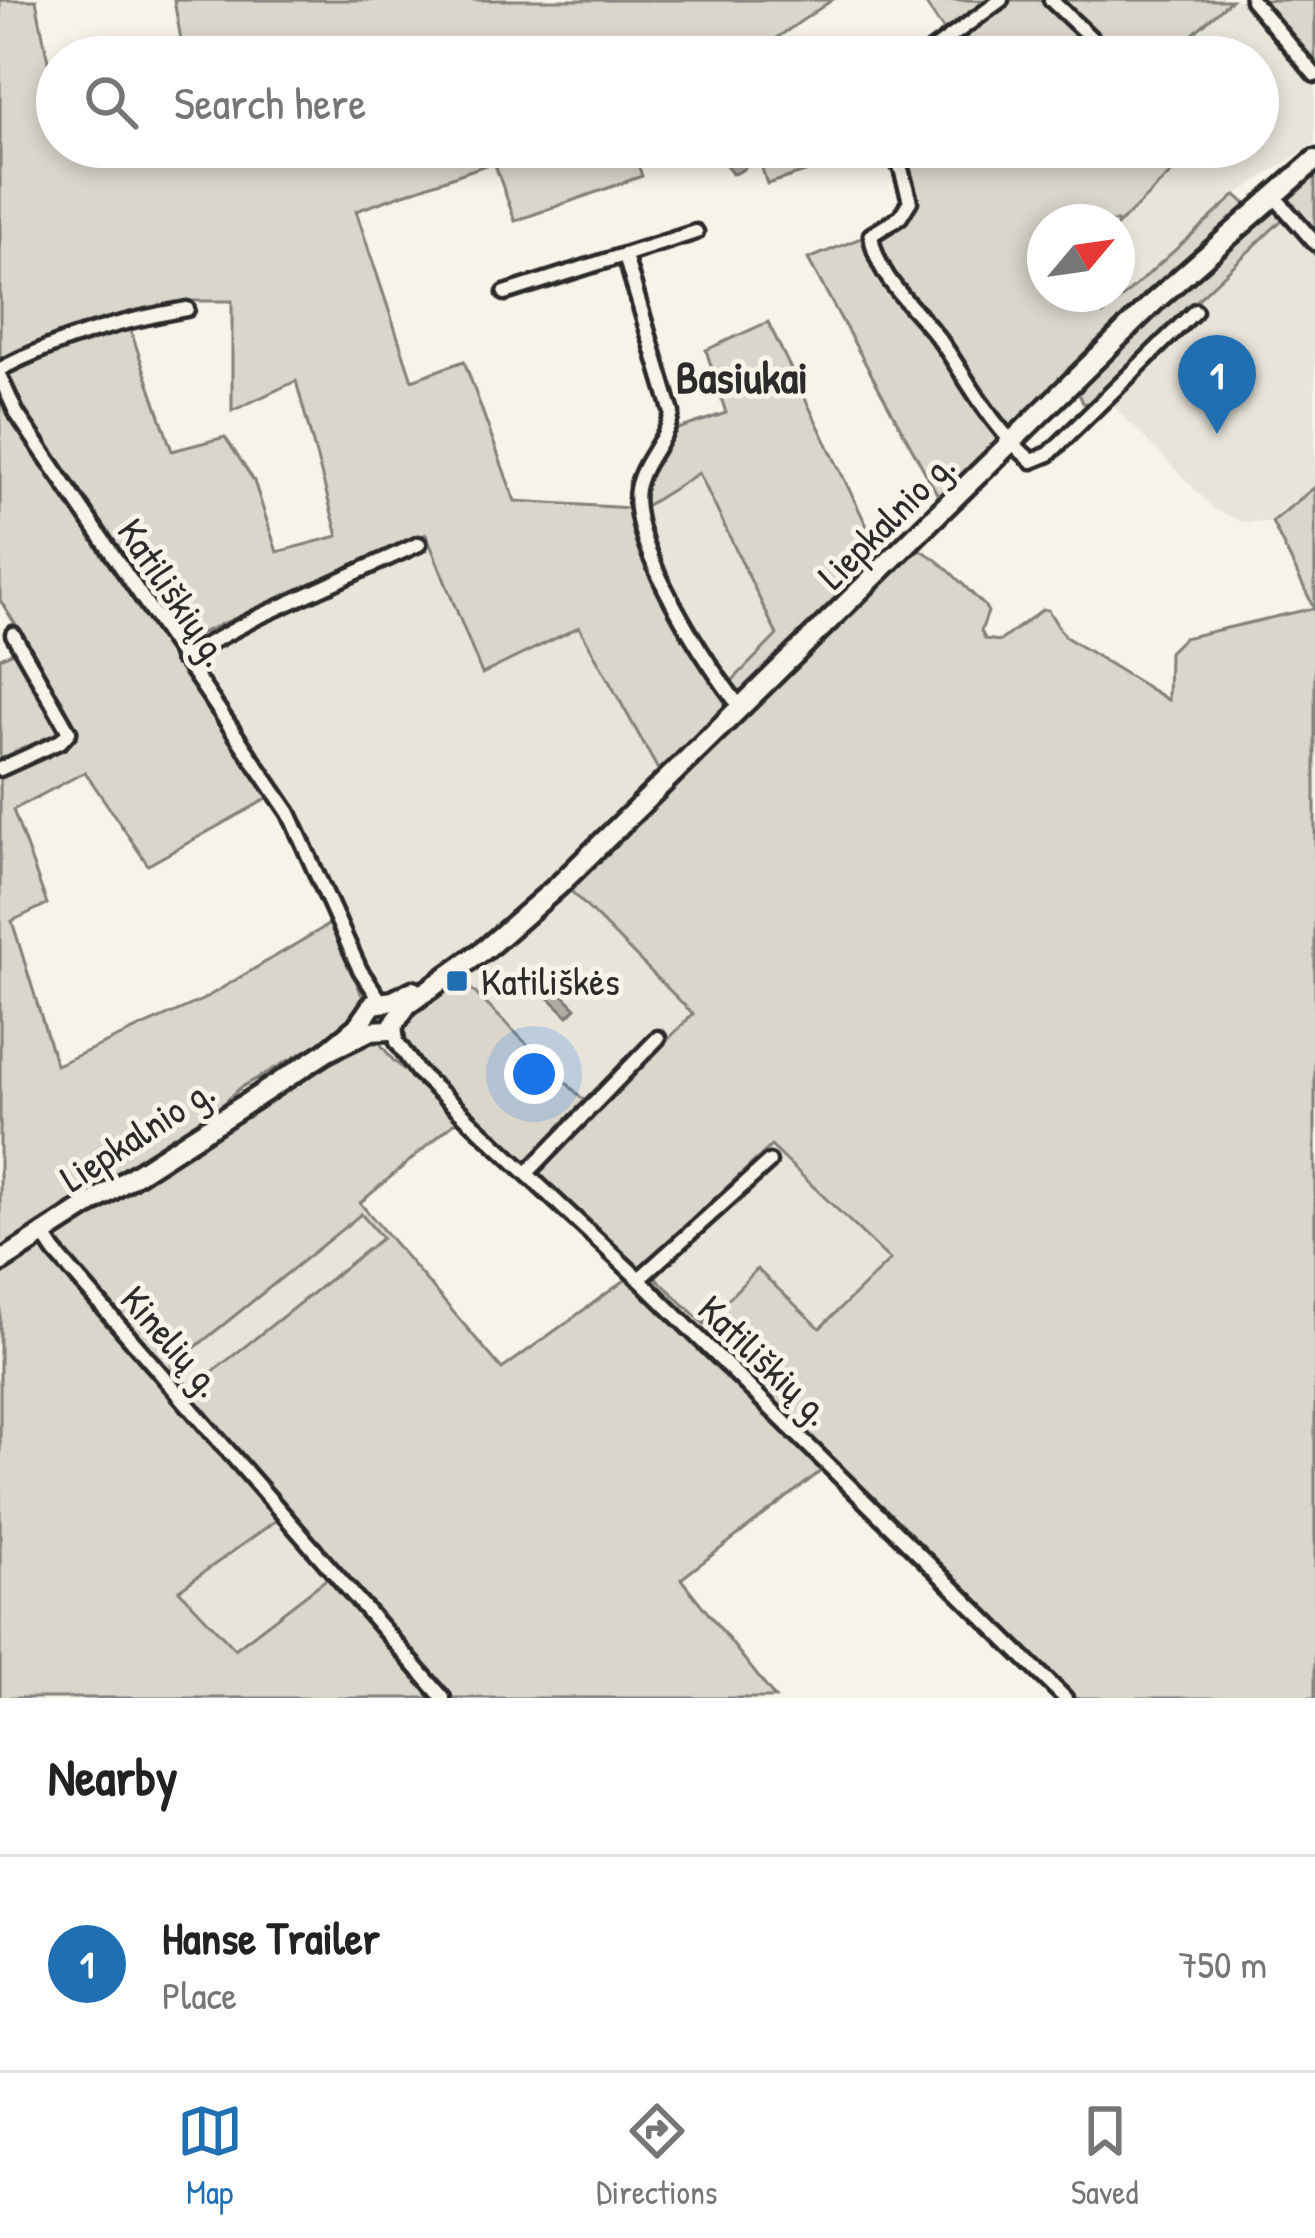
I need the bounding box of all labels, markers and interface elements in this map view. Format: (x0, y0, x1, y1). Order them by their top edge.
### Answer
search box (36, 36, 1279, 168)
icon: search (78, 69, 144, 135)
text: Search here (174, 72, 366, 133)
north arrow (1027, 204, 1135, 312)
pin: 1 (1178, 335, 1256, 434)
district label: Basiukai (676, 346, 808, 407)
street label: Liepkalnio g. (805, 439, 966, 600)
street label: Katiliškių g. (106, 508, 243, 676)
place label: Katiliškės (481, 954, 620, 1007)
marker: Katiliškės (444, 968, 470, 994)
your location (504, 1044, 564, 1104)
street label: Liepkalnio g. (49, 1064, 224, 1203)
street label: Kinelių g. (109, 1274, 236, 1408)
street label: Katiliškių g. (687, 1283, 844, 1437)
text: Nearby (48, 1742, 178, 1811)
text: Hanse Trailer (162, 1907, 380, 1968)
text: 1 (80, 1937, 94, 1990)
text: 750 m (1178, 1937, 1267, 1990)
text: Place (162, 1968, 237, 2021)
tab: Map (177, 2098, 243, 2214)
tab: Directions (596, 2098, 718, 2214)
tab: Saved (1071, 2098, 1138, 2214)

